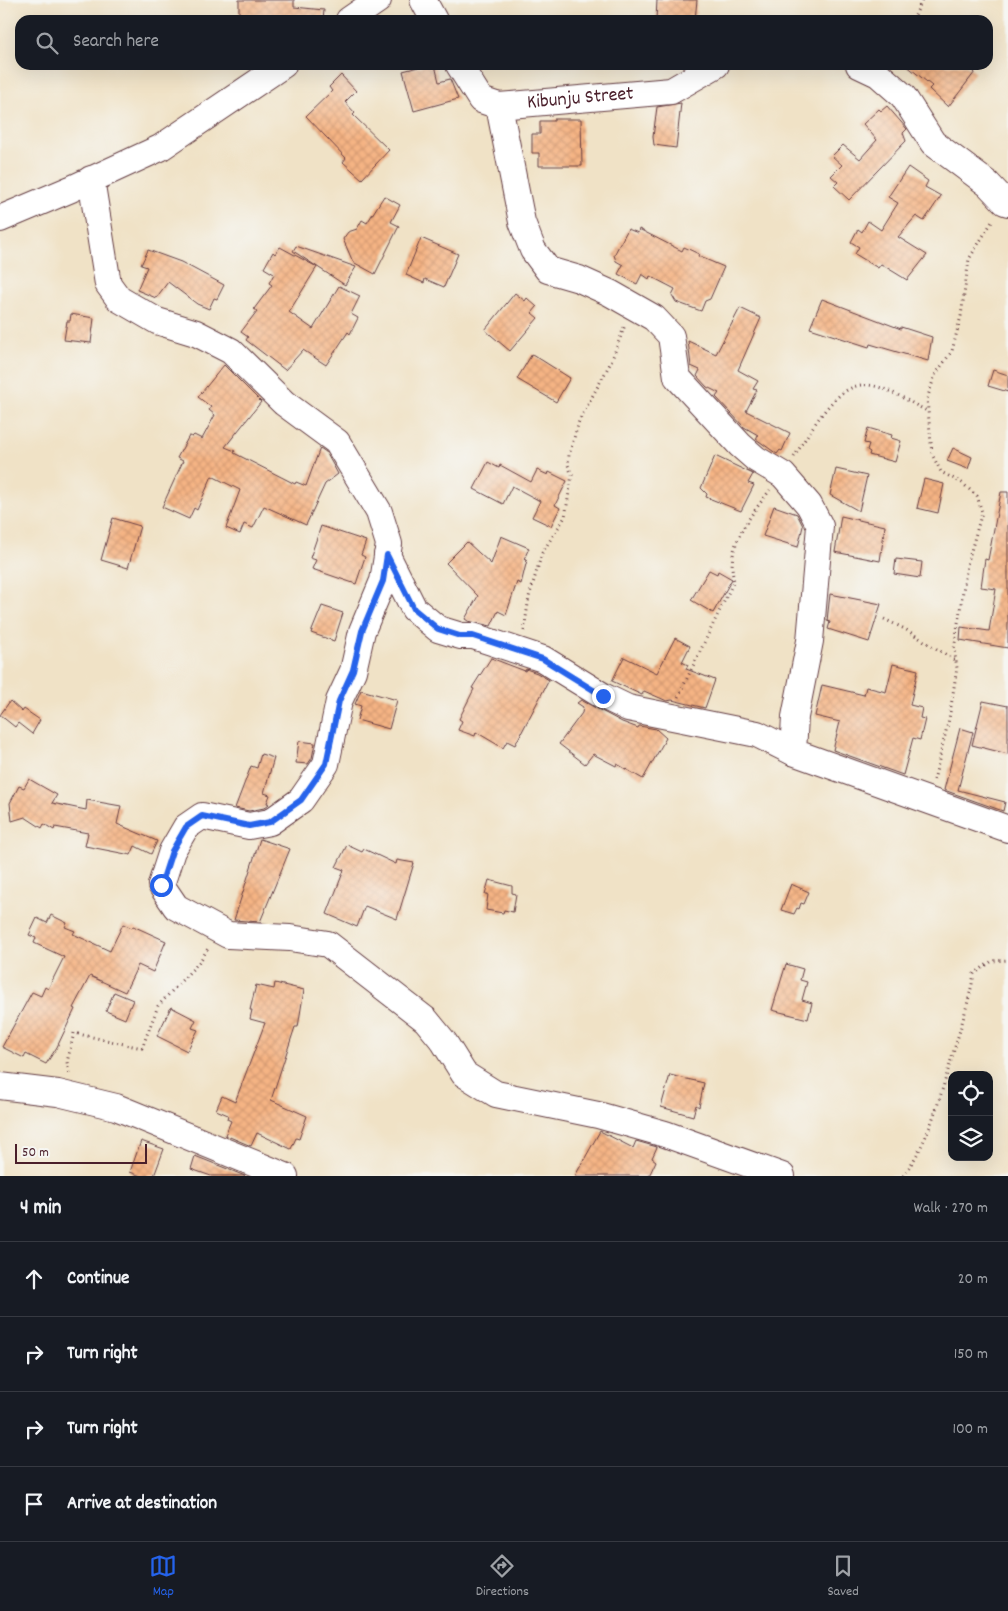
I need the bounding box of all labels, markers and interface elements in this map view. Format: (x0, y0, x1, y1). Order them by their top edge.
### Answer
search box (15, 15, 993, 70)
icon: search (33, 29, 61, 57)
text: Search here (73, 29, 159, 56)
street label: Kibunju Street (526, 80, 635, 117)
route end (592, 685, 615, 708)
route start (150, 874, 173, 897)
map controls (948, 1071, 993, 1161)
button: locate (948, 1071, 993, 1116)
button: layers (948, 1116, 993, 1161)
scale bar (15, 1141, 148, 1164)
text: 50 m (22, 1143, 49, 1163)
text: 4 min (20, 1194, 62, 1224)
text: Walk · 270 m (913, 1197, 988, 1220)
icon: ahead (20, 1265, 48, 1293)
text: Continue (67, 1266, 129, 1293)
text: 20 m (958, 1268, 988, 1291)
icon: right (20, 1340, 48, 1368)
text: Turn right (67, 1341, 138, 1368)
text: 150 m (954, 1343, 988, 1366)
icon: right (20, 1415, 48, 1443)
text: Turn right (67, 1416, 138, 1443)
text: 100 m (952, 1418, 988, 1441)
icon: arrive (20, 1490, 48, 1518)
text: Arrive at destination (67, 1491, 217, 1518)
tab: Map (149, 1552, 177, 1602)
tab: Directions (476, 1552, 529, 1602)
tab: Saved (827, 1552, 859, 1602)

